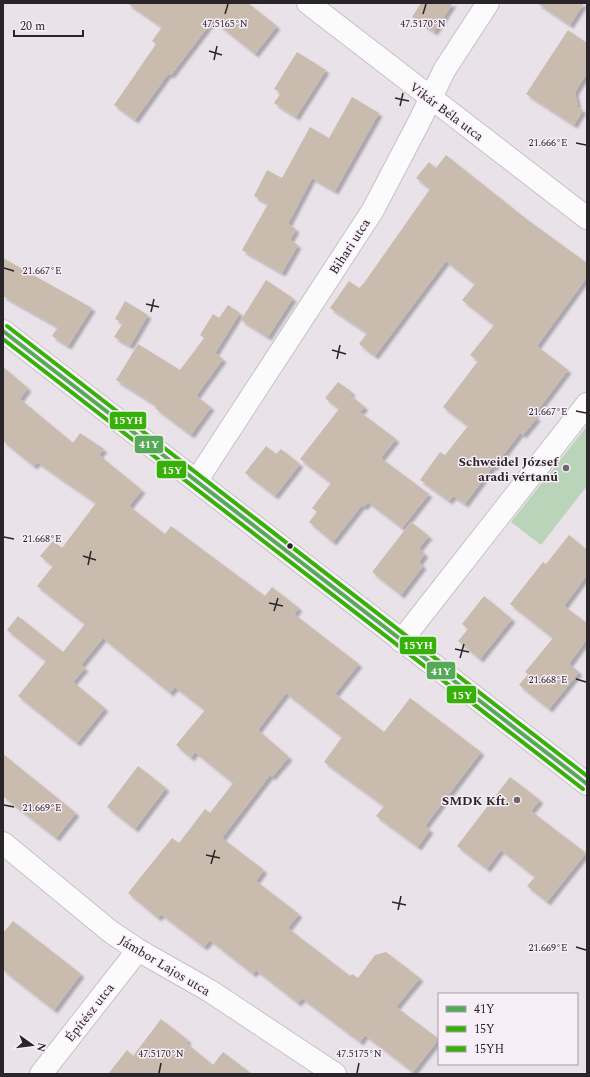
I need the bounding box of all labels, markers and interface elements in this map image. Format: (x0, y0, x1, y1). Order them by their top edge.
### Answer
scale bar (14, 12, 83, 38)
text: 47.5165°N (202, 16, 248, 32)
text: 47.5170°N (400, 16, 446, 32)
text: 20 m (20, 17, 45, 36)
street label: Vikár Béla utca (405, 77, 488, 147)
text: 21.666°E (528, 135, 568, 151)
street label: Bihari utca (324, 214, 376, 279)
text: 21.667°E (22, 263, 62, 279)
text: 21.667°E (528, 404, 568, 420)
line badge: 15YH (109, 411, 147, 430)
text: 15YH (113, 412, 143, 429)
line badge: 41Y (134, 435, 164, 454)
text: 41Y (139, 436, 160, 453)
place label: Schweidel József aradi vértanú (458, 452, 559, 487)
line badge: 15Y (156, 460, 187, 479)
text: 15Y (162, 462, 183, 479)
marker: Schweidel József aradi vértanú (561, 463, 571, 473)
text: 21.668°E (22, 531, 62, 547)
unlabelled marker (285, 541, 295, 551)
line badge: 15YH (399, 636, 437, 655)
text: 15YH (403, 637, 433, 654)
line badge: 41Y (426, 661, 456, 680)
text: 41Y (431, 663, 452, 680)
text: 21.668°E (528, 672, 568, 688)
line badge: 15Y (446, 685, 477, 704)
text: 15Y (452, 687, 473, 704)
place label: SMDK Kft. (442, 791, 509, 811)
marker: SMDK Kft. (512, 795, 522, 805)
text: 21.669°E (22, 800, 62, 816)
street label: Jámbor Lajos utca (115, 931, 215, 1002)
text: 21.669°E (528, 940, 568, 956)
street label: Építész utca (60, 978, 120, 1046)
legend (438, 993, 578, 1065)
text: 41Y (474, 1000, 495, 1019)
text: 15Y (474, 1020, 495, 1039)
north arrow (12, 1025, 52, 1065)
text: 15YH (474, 1040, 504, 1059)
text: N (32, 1041, 51, 1054)
text: 47.5170°N (138, 1046, 184, 1062)
text: 47.5175°N (336, 1046, 382, 1062)

